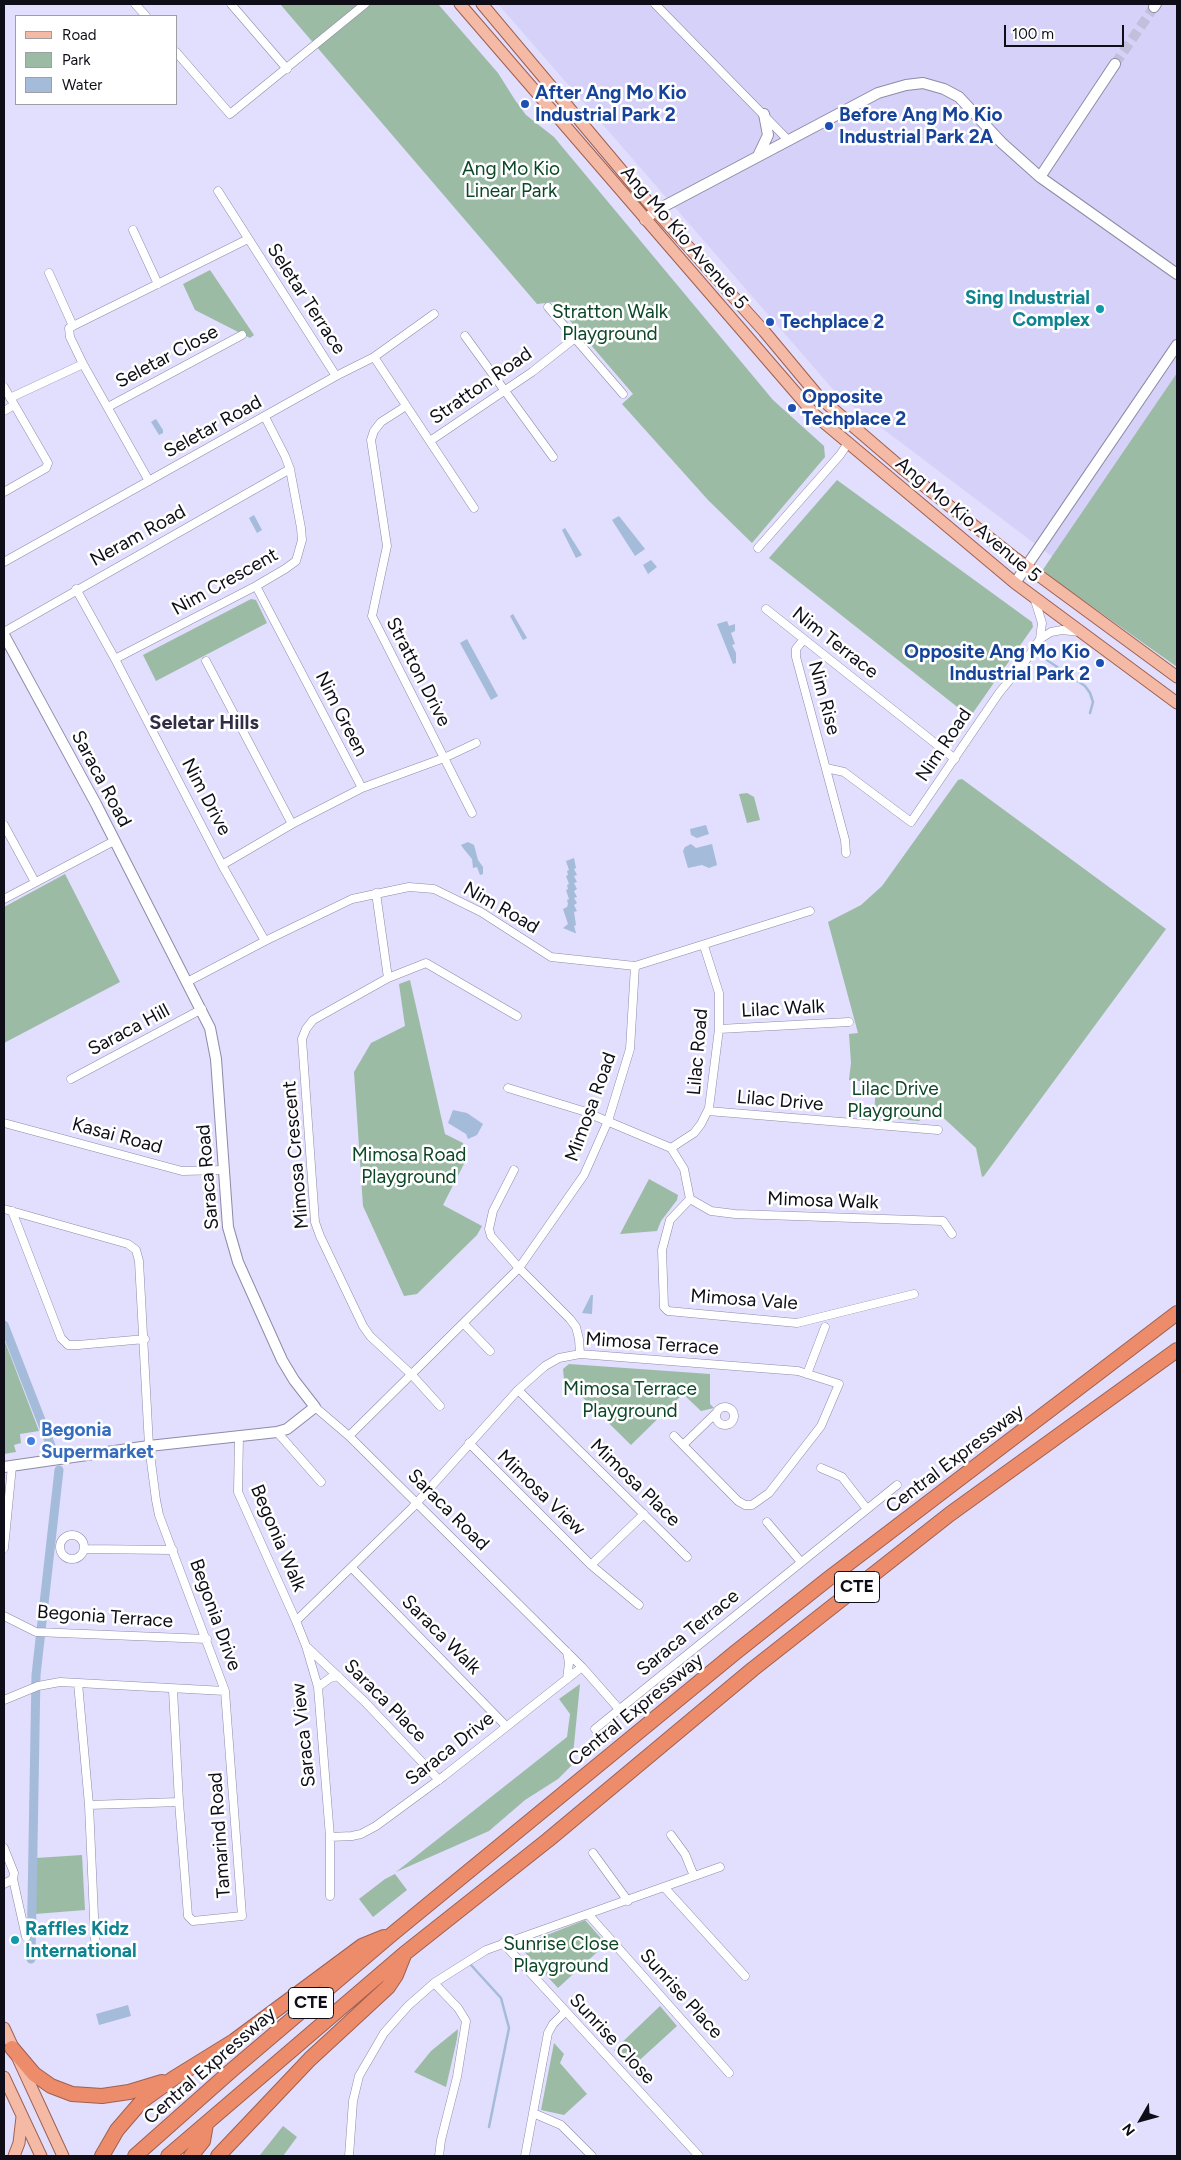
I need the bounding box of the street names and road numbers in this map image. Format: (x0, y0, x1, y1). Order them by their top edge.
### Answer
street label: Ang Mo Kio Avenue 5 (615, 162, 753, 314)
street label: Seletar Terrace (262, 239, 350, 359)
street label: Seletar Close (112, 320, 222, 394)
street label: Stratton Road (426, 342, 536, 430)
street label: Seletar Road (160, 391, 266, 463)
street label: Ang Mo Kio Avenue 5 (891, 453, 1045, 587)
street label: Neram Road (86, 500, 190, 572)
street label: Nim Crescent (168, 543, 282, 621)
street label: Nim Terrace (787, 602, 883, 684)
street label: Stratton Drive (381, 614, 455, 730)
street label: Nim Rise (803, 659, 845, 737)
street label: Nim Green (310, 668, 372, 760)
street label: Nim Road (911, 704, 977, 786)
street label: Saraca Road (66, 727, 136, 831)
street label: Nim Drive (176, 755, 236, 839)
street label: Nim Road (459, 877, 543, 939)
street label: Lilac Walk (741, 995, 825, 1023)
street label: Saraca Hill (84, 999, 174, 1061)
street label: Lilac Road (683, 1008, 713, 1096)
street label: Mimosa Road (561, 1049, 621, 1165)
street label: Mimosa Crescent (278, 1080, 314, 1230)
street label: Lilac Drive (736, 1086, 824, 1116)
street label: Kasai Road (69, 1113, 165, 1159)
street label: Saraca Road (192, 1123, 224, 1231)
street label: Mimosa Walk (767, 1188, 879, 1214)
street label: Mimosa Vale (690, 1285, 798, 1315)
street label: Mimosa Terrace (584, 1328, 720, 1360)
street label: Central Expressway (881, 1400, 1029, 1518)
street label: Mimosa Place (585, 1434, 685, 1532)
street label: Mimosa View (492, 1445, 590, 1541)
street label: Saraca Road (403, 1465, 493, 1555)
street label: Begonia Walk (245, 1481, 311, 1595)
street label: Begonia Drive (184, 1556, 246, 1674)
road number: CTE (834, 1571, 880, 1602)
street label: Saraca Terrace (632, 1585, 744, 1681)
street label: Saraca Walk (397, 1591, 485, 1679)
street label: Begonia Terrace (36, 1601, 174, 1633)
street label: Central Expressway (564, 1649, 708, 1771)
street label: Saraca Place (339, 1655, 431, 1747)
street label: Saraca View (287, 1682, 321, 1788)
street label: Saraca Drive (401, 1707, 499, 1791)
street label: Tamarind Road (204, 1771, 236, 1899)
street label: Sunrise Place (635, 1944, 727, 2044)
road number: CTE (288, 1988, 334, 2019)
street label: Sunrise Close (564, 1989, 660, 2089)
street label: Central Expressway (139, 2003, 281, 2129)

